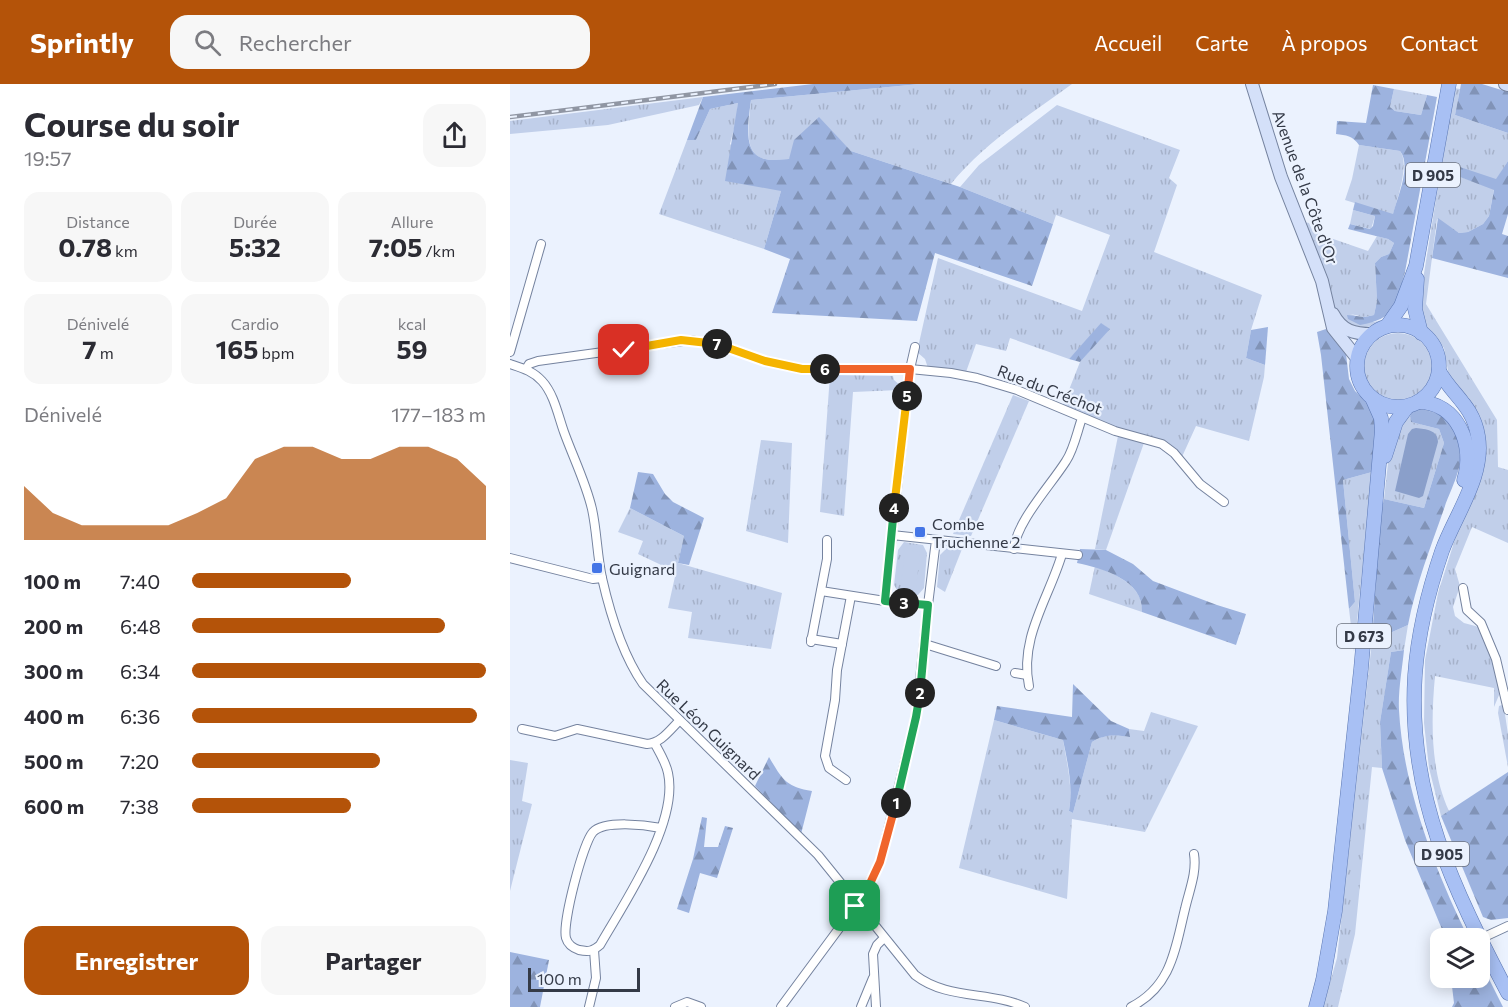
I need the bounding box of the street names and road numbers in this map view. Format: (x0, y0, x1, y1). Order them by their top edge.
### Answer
street label: Avenue de la Côte d'Or (1269, 107, 1343, 267)
road number: D 905 (1406, 163, 1460, 187)
street label: Rue du Créchot (995, 360, 1106, 418)
road number: D 673 (1337, 624, 1391, 648)
street label: Rue Léon Guignard (653, 675, 765, 783)
road number: D 905 (1415, 842, 1469, 866)

